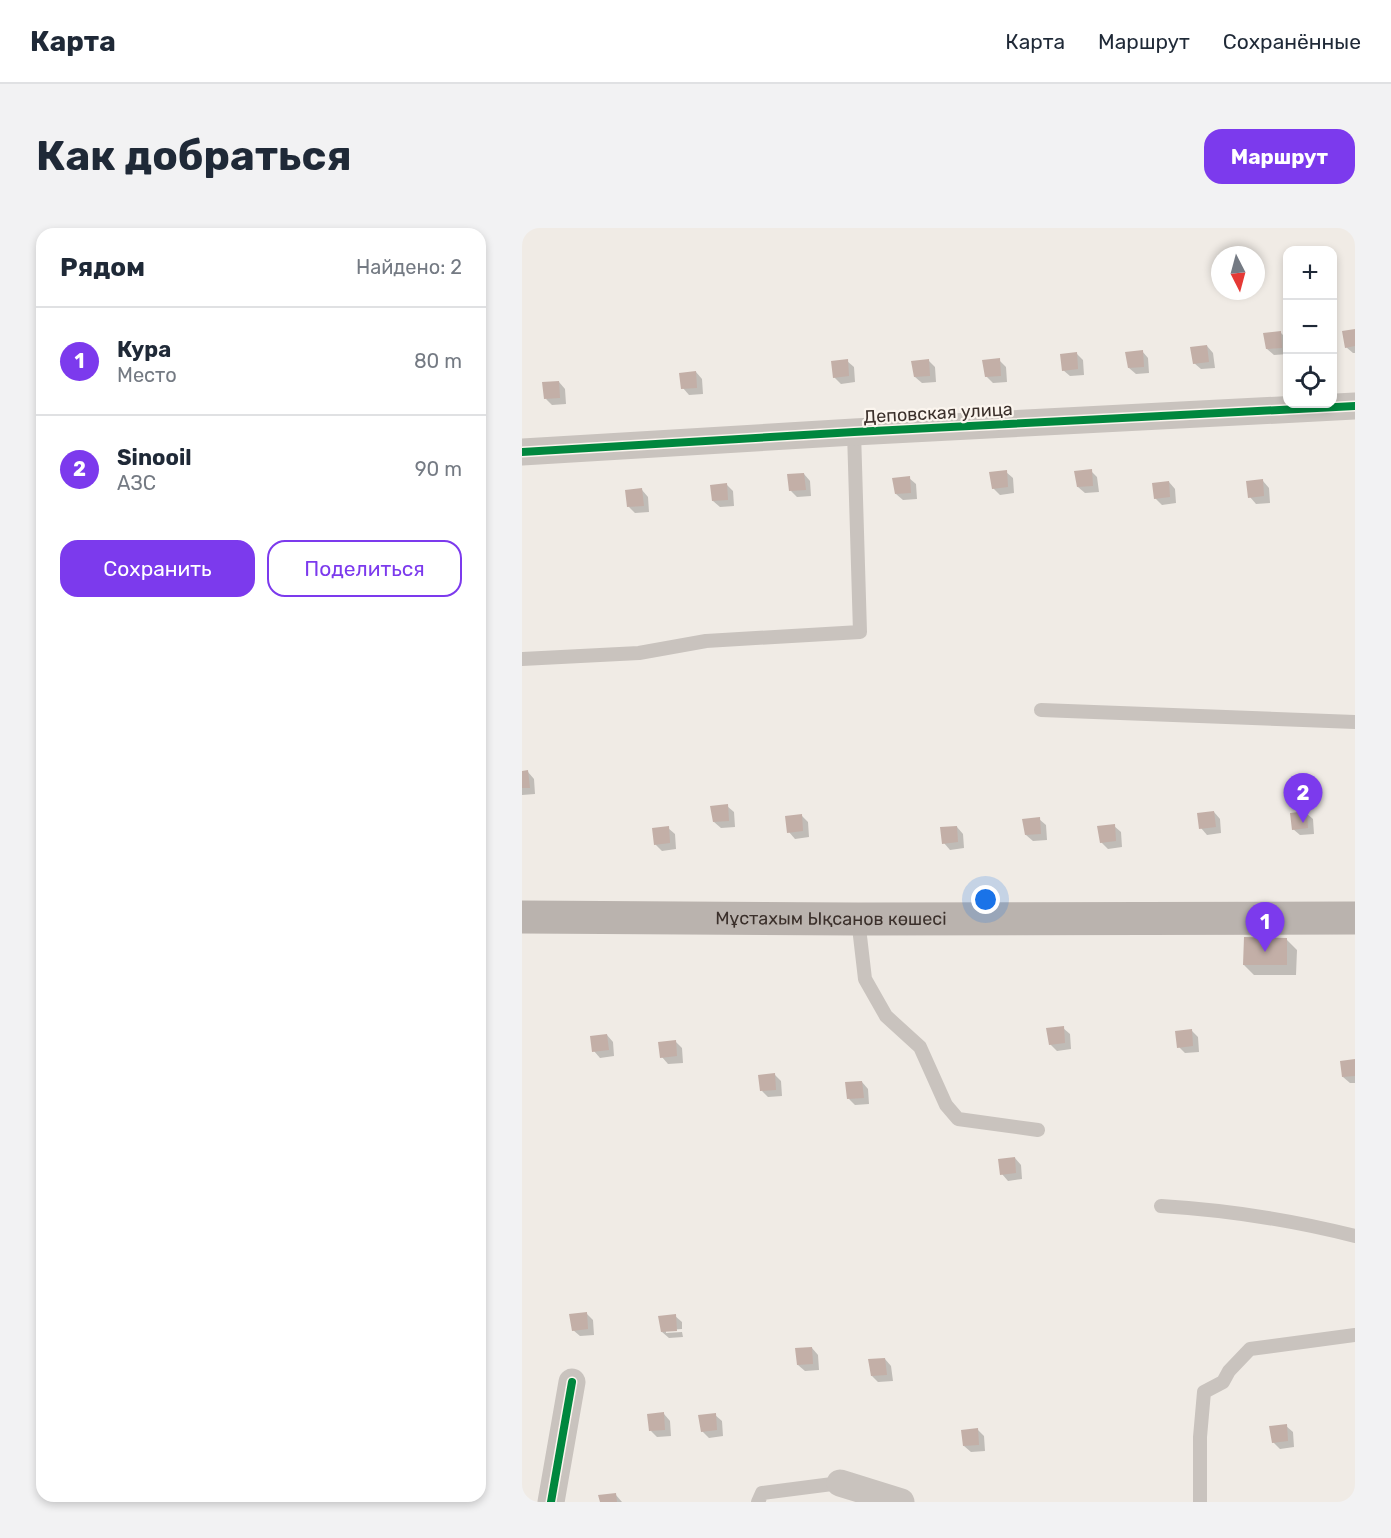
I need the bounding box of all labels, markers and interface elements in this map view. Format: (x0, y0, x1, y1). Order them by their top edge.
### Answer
text: Карта (30, 25, 116, 58)
text: Карта (1005, 29, 1065, 54)
text: Маршрут (1098, 29, 1190, 54)
text: Сохранённые (1223, 29, 1361, 54)
button: Маршрут (1204, 129, 1355, 184)
text: Как добраться (36, 131, 352, 181)
north arrow (1211, 246, 1265, 300)
map controls (1283, 246, 1337, 408)
button: + (1283, 246, 1337, 300)
text: Рядом (60, 252, 145, 283)
text: Найдено: 2 (356, 255, 462, 279)
button: − (1283, 300, 1337, 354)
text: Кура (117, 336, 171, 363)
text: 1 (75, 349, 84, 373)
text: 80 m (414, 349, 462, 373)
button: locate (1283, 354, 1337, 408)
text: Место (117, 363, 177, 387)
street label: Деповская улица (863, 398, 1013, 428)
text: Sinooil (117, 444, 192, 471)
text: 2 (73, 457, 86, 481)
text: 90 m (415, 457, 462, 481)
text: АЗС (117, 471, 156, 495)
button: Сохранить (60, 540, 255, 597)
button: Поделиться (267, 540, 462, 597)
pin: 2 (1284, 774, 1322, 823)
your location (971, 885, 1000, 914)
pin: 1 (1246, 902, 1284, 952)
street label: Мұстахым Ықсанов көшесі (715, 907, 947, 930)

